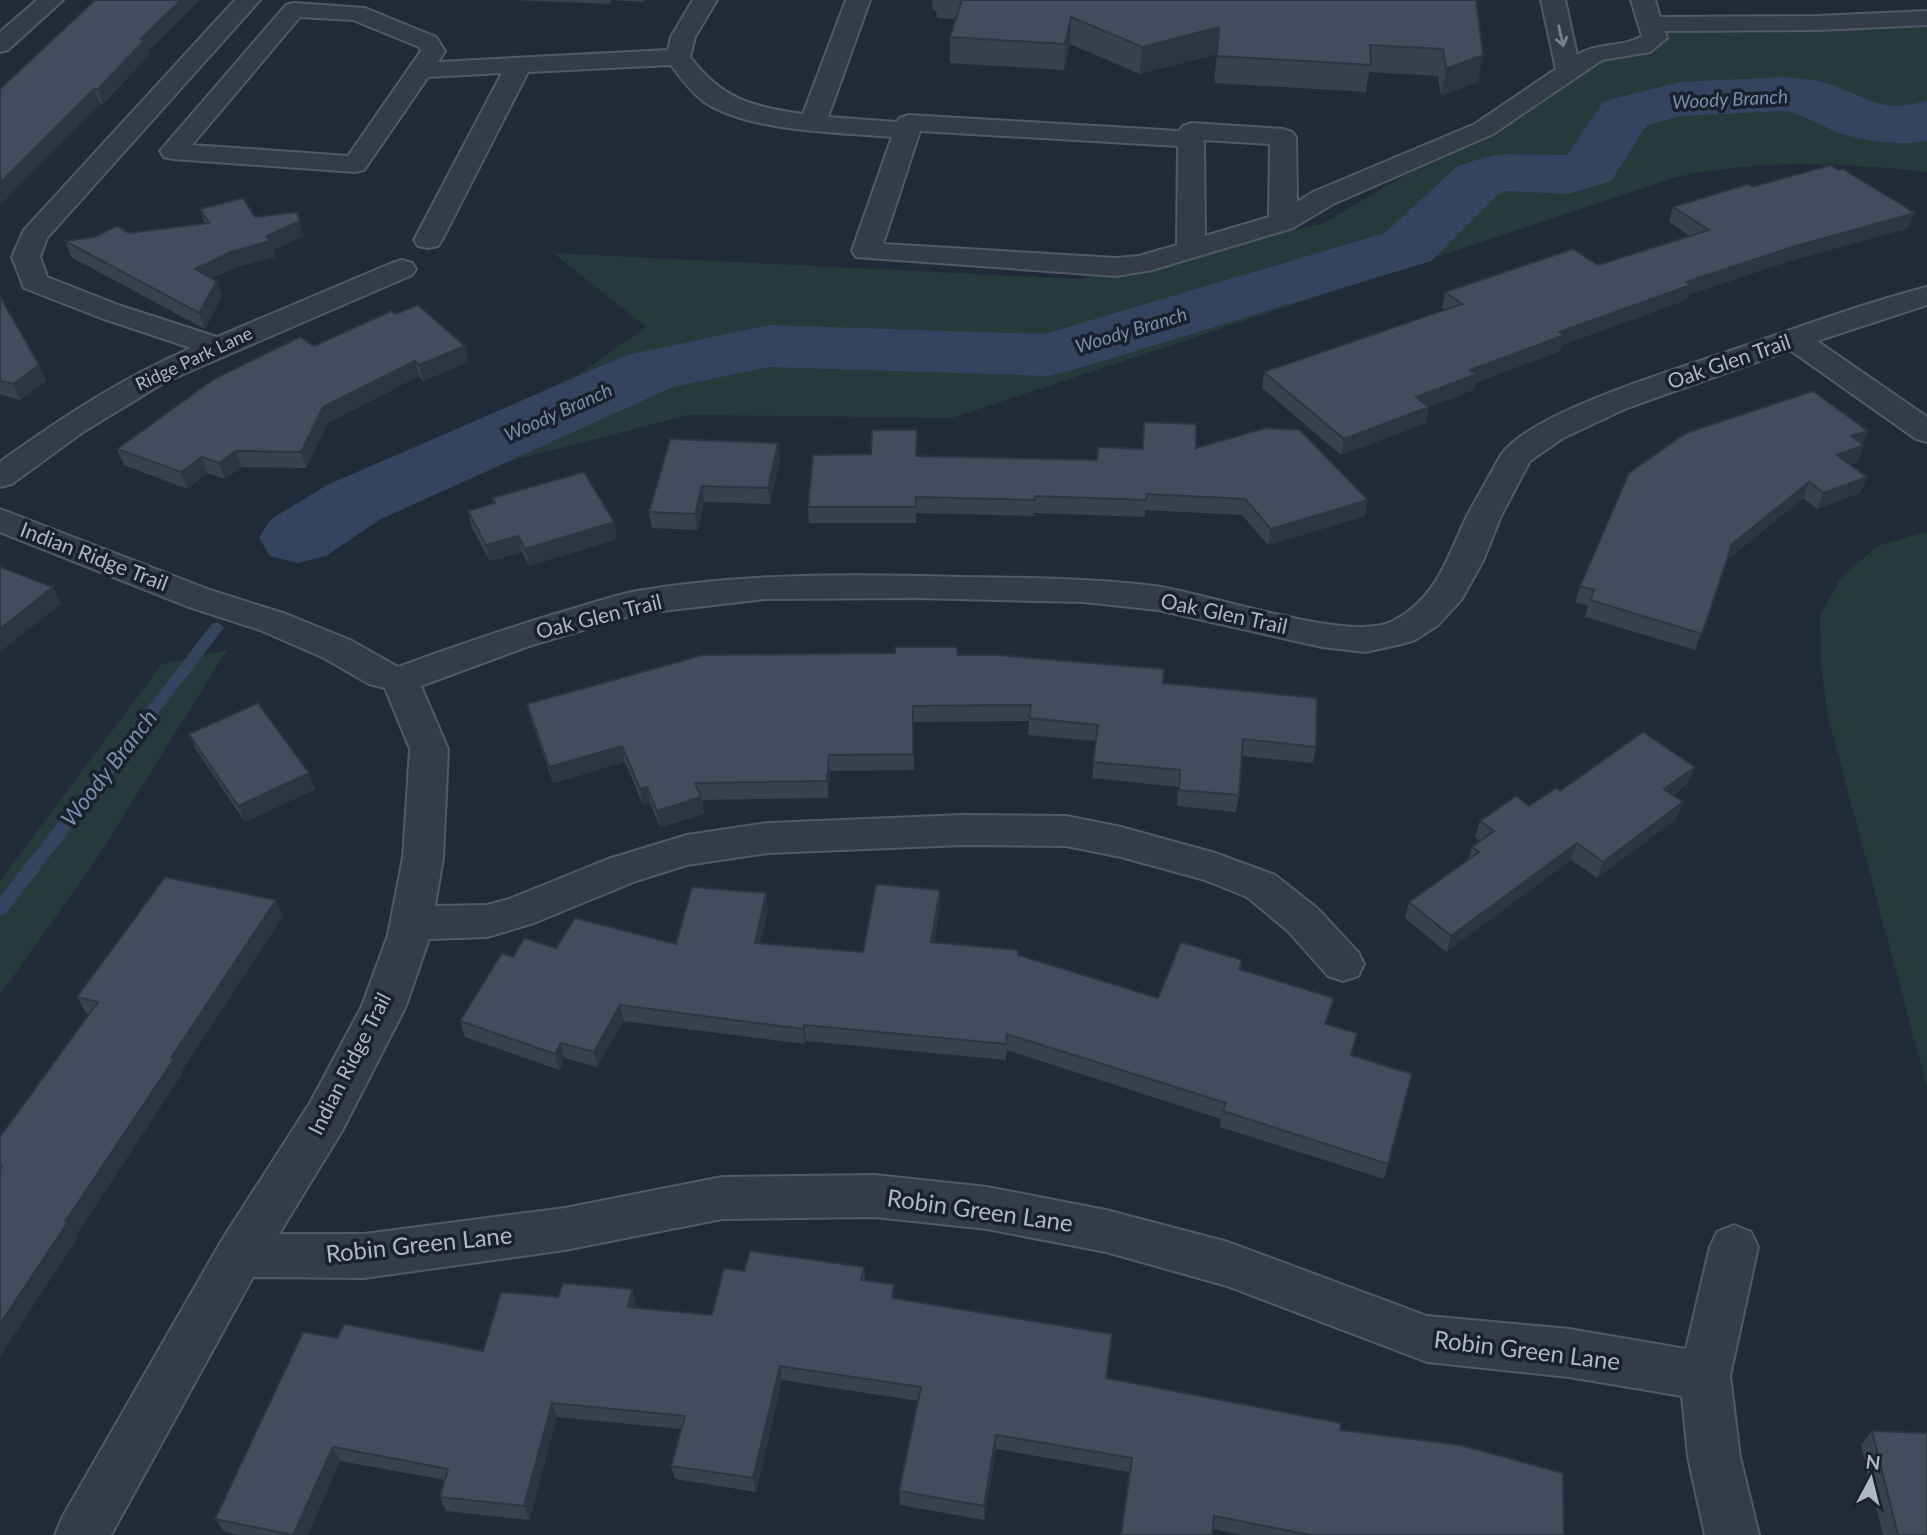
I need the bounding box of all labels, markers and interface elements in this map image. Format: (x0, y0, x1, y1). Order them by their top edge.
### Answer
one-way arrow (1555, 24, 1568, 47)
water label: Woody Branch (1672, 84, 1788, 113)
water label: Woody Branch (1072, 302, 1190, 357)
street label: Ridge Park Lane (132, 321, 256, 395)
street label: Oak Glen Trail (1664, 328, 1793, 393)
water label: Woody Branch (500, 377, 615, 446)
street label: Indian Ridge Trail (17, 516, 172, 595)
street label: Oak Glen Trail (1159, 587, 1290, 638)
street label: Oak Glen Trail (533, 588, 664, 643)
water label: Woody Branch (54, 704, 162, 831)
street label: Indian Ridge Trail (302, 988, 395, 1139)
street label: Robin Green Lane (885, 1182, 1075, 1237)
street label: Robin Green Lane (324, 1219, 514, 1268)
street label: Robin Green Lane (1432, 1324, 1622, 1375)
north arrow (1836, 1444, 1906, 1514)
text: N (1864, 1449, 1882, 1474)

